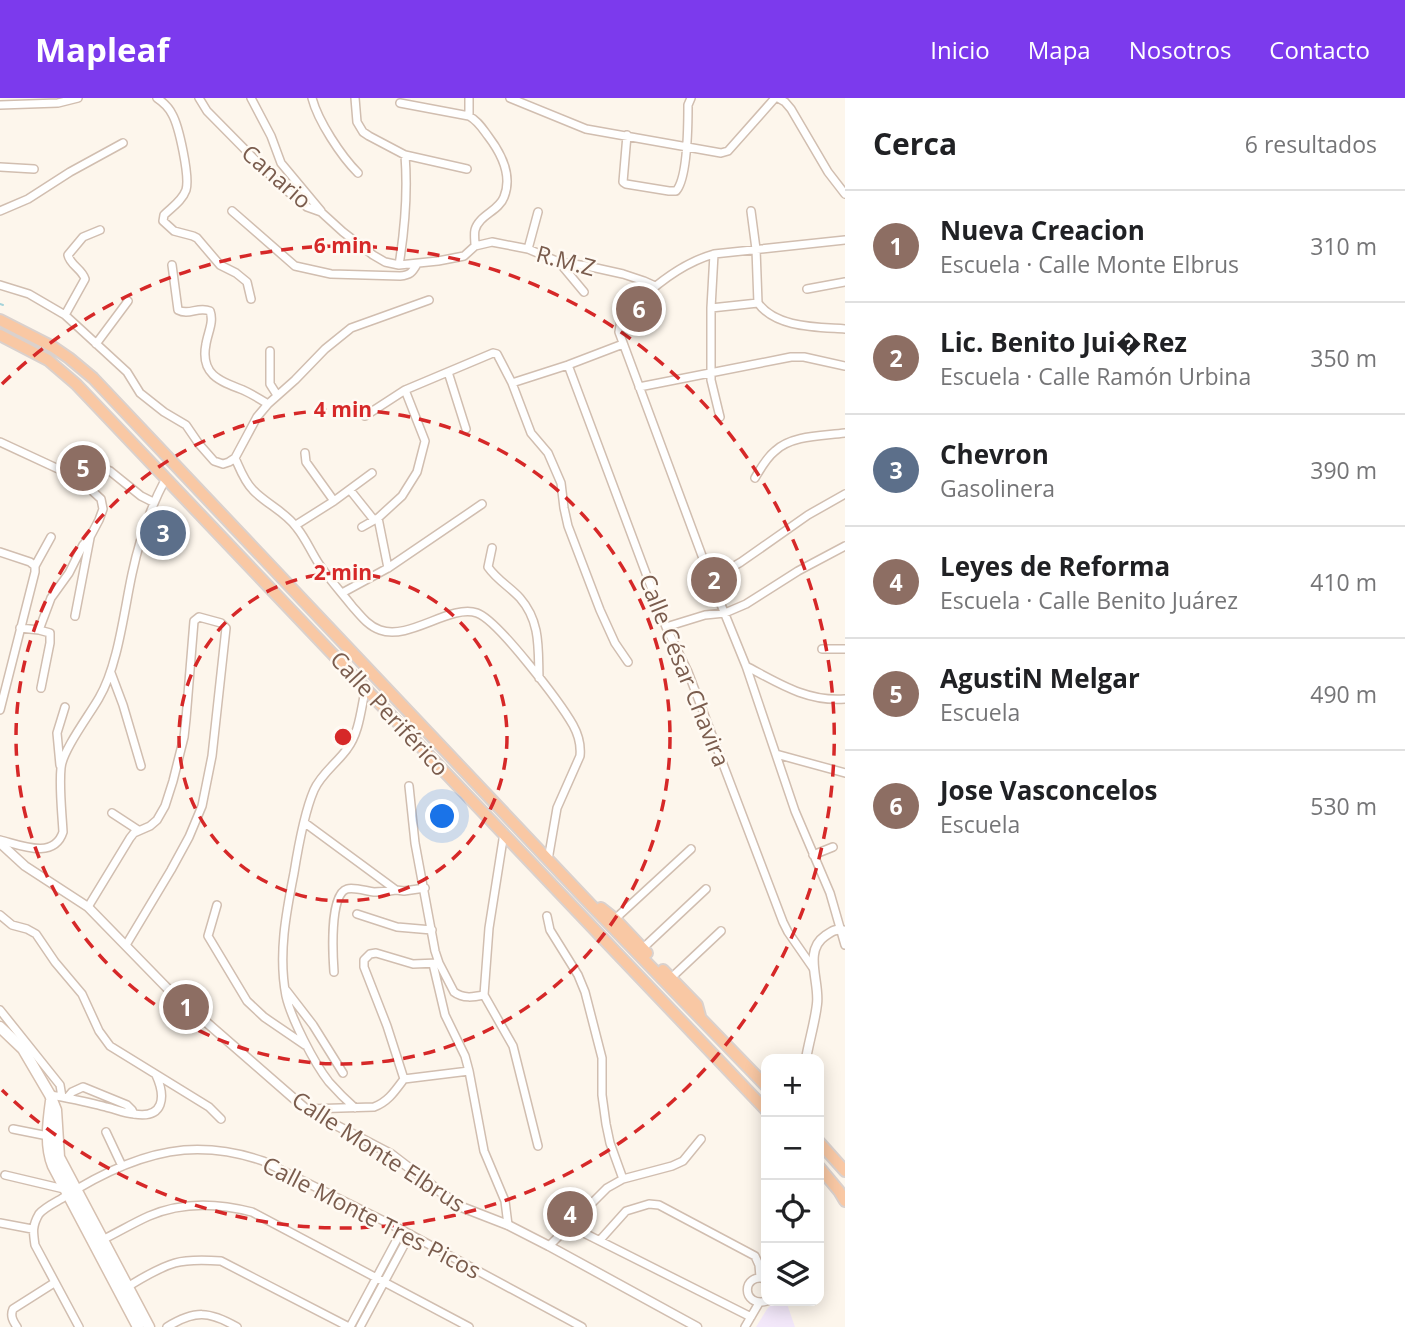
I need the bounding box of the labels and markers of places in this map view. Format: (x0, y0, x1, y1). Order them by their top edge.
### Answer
pin: 6 (616, 283, 662, 335)
pin: 5 (60, 442, 106, 494)
pin: 3 (140, 507, 186, 559)
pin: 2 (691, 554, 737, 606)
centre of rings (331, 725, 355, 749)
pin: 1 (163, 981, 209, 1033)
pin: 4 (547, 1188, 593, 1240)

